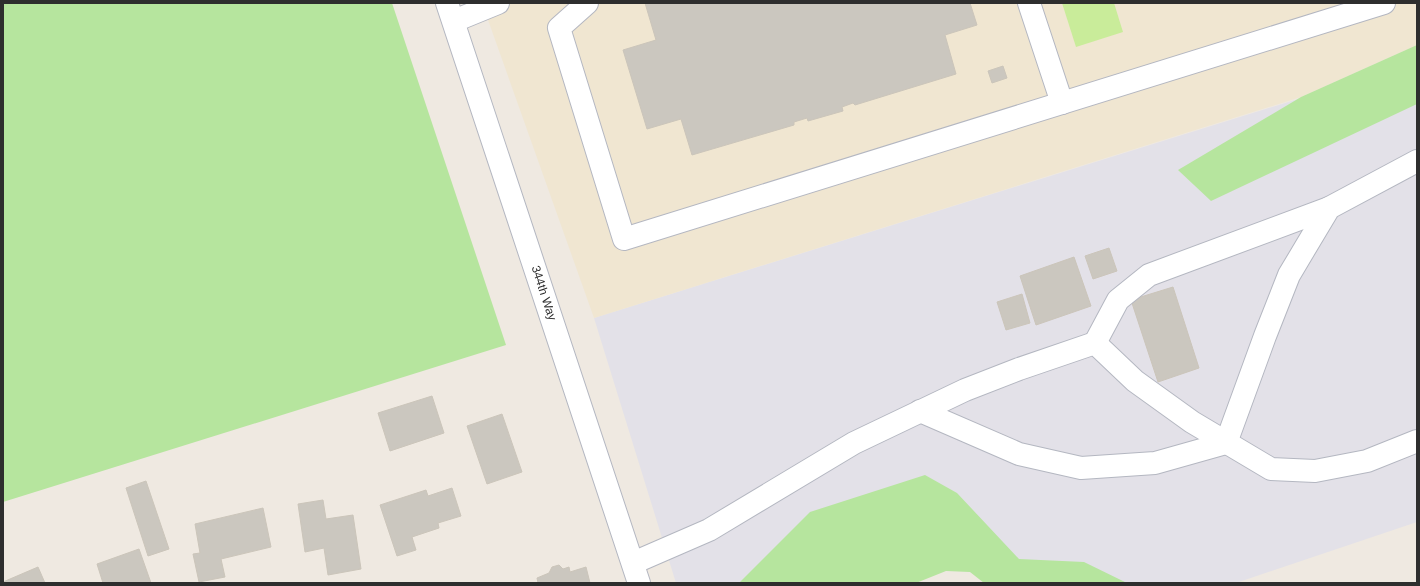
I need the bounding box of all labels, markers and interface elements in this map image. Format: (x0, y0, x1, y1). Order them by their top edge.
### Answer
street label: 344th Way (529, 264, 559, 322)

